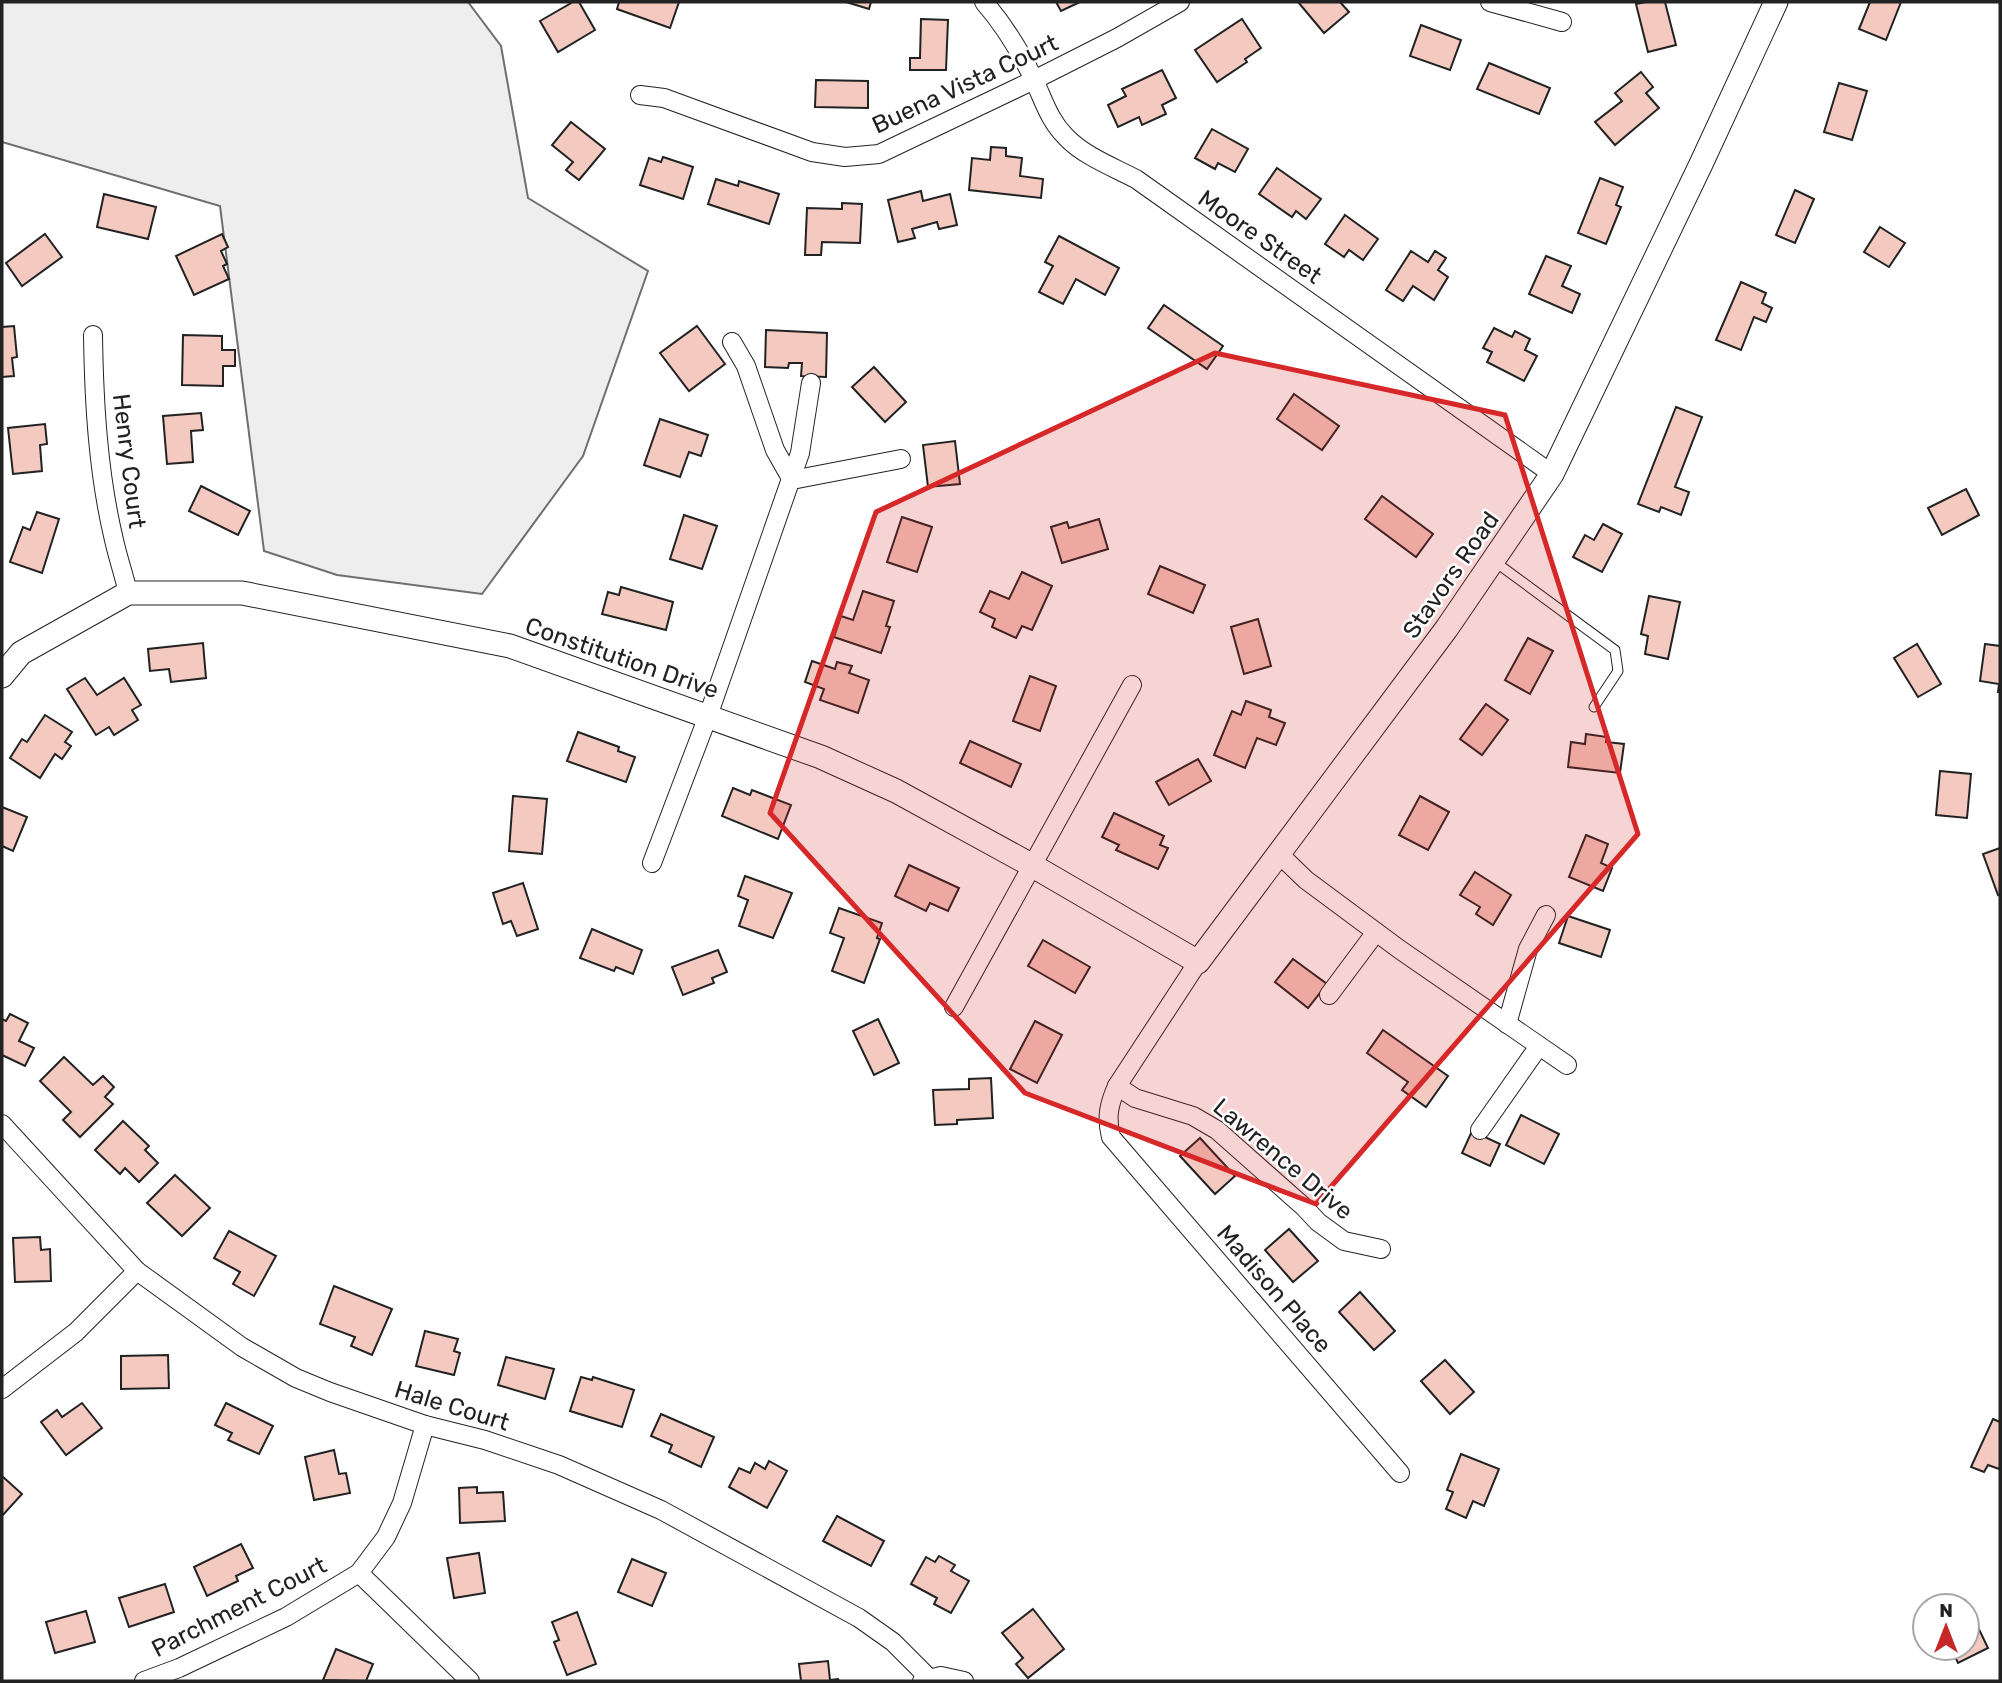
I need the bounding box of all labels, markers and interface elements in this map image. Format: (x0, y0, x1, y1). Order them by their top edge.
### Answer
street label: Buena Vista Court (868, 29, 1062, 139)
street label: Moore Street (1193, 184, 1327, 290)
street label: Henry Court (107, 392, 151, 530)
street label: Stavors Road (1397, 506, 1505, 644)
street label: Constitution Drive (522, 612, 722, 704)
street label: Lawrence Drive (1208, 1093, 1358, 1225)
street label: Madison Place (1211, 1219, 1337, 1359)
street label: Hale Court (391, 1375, 513, 1437)
street label: Parchment Court (147, 1551, 331, 1663)
north arrow (1911, 1592, 1981, 1662)
text: N (1939, 1599, 1953, 1622)

